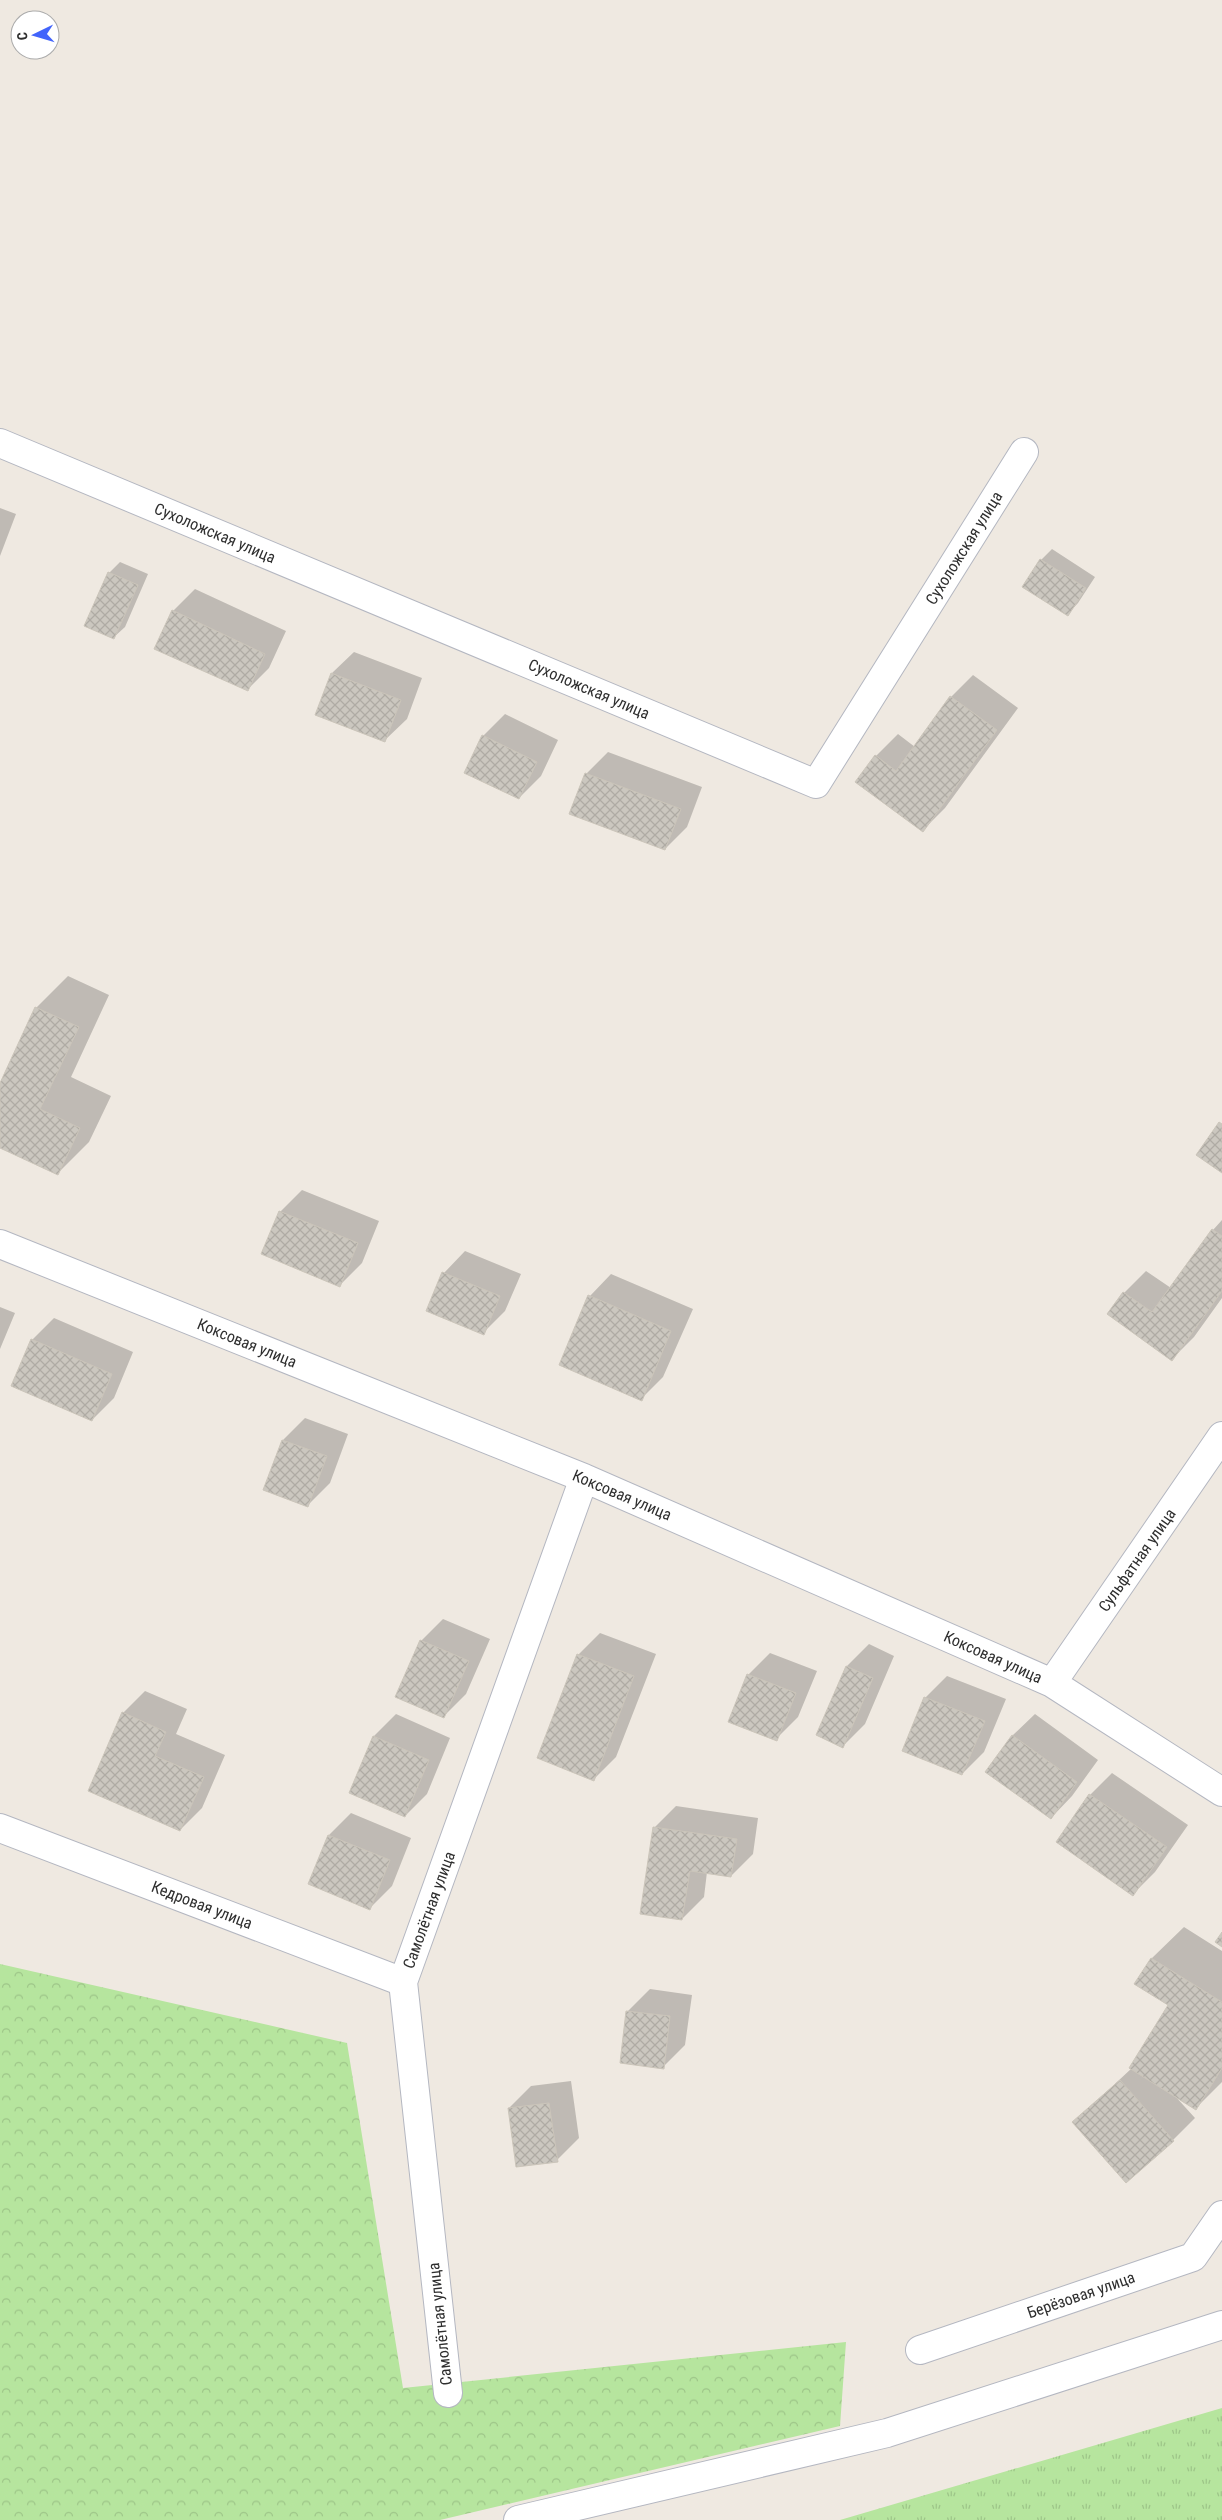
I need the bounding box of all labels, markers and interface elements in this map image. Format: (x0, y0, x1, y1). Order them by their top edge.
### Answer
north arrow (10, 10, 60, 60)
text: С (14, 31, 30, 41)
street label: Сухоложская улица (922, 488, 1006, 608)
street label: Сухоложская улица (152, 499, 278, 567)
street label: Сухоложская улица (526, 655, 652, 723)
street label: Коксовая улица (194, 1314, 300, 1372)
street label: Коксовая улица (570, 1466, 674, 1524)
street label: Сульфатная улица (1094, 1505, 1180, 1615)
street label: Коксовая улица (941, 1627, 1045, 1687)
street label: Самолётная улица (399, 1849, 459, 1971)
street label: Кедровая улица (149, 1877, 255, 1933)
street label: Самолётная улица (424, 2262, 456, 2386)
street label: Берёзовая улица (1025, 2268, 1137, 2322)

